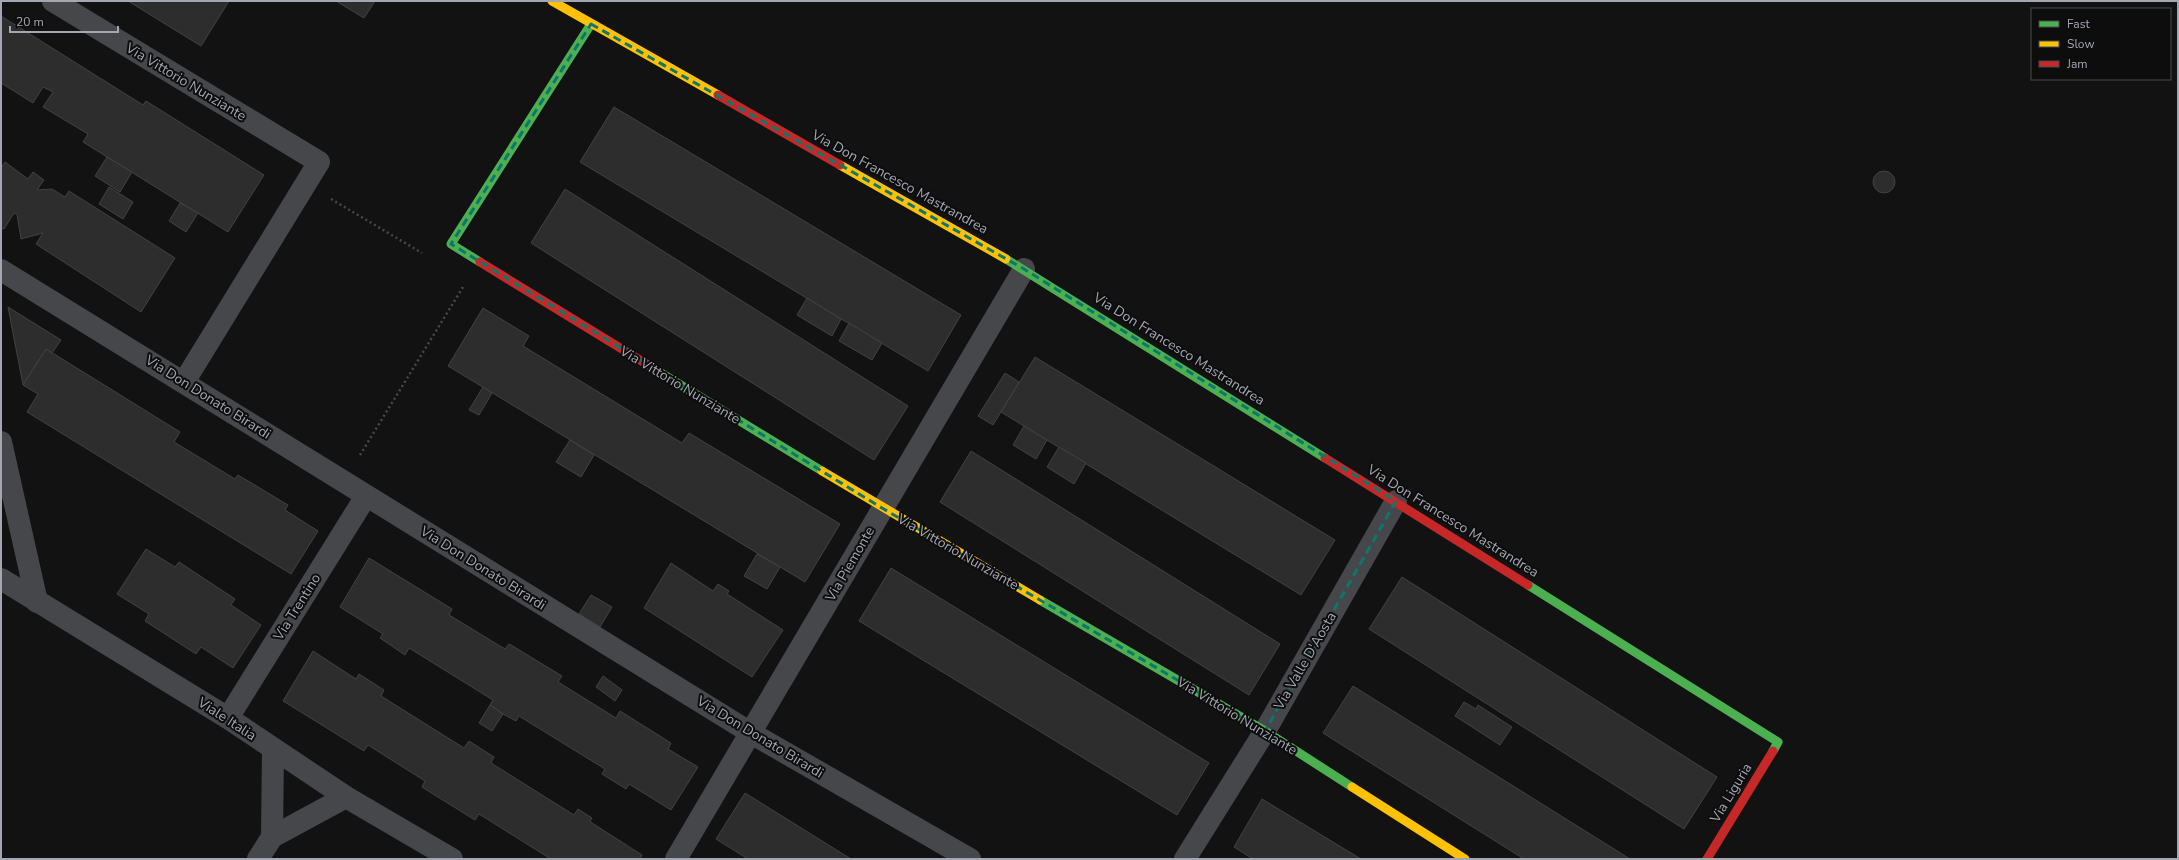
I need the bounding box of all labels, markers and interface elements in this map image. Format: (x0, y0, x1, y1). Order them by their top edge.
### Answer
scale bar (10, 8, 118, 34)
legend (2031, 8, 2171, 80)
text: 20 m (16, 14, 44, 30)
text: Fast (2067, 16, 2090, 32)
text: Slow (2067, 36, 2095, 52)
street label: Via Vittorio Nunziante (121, 38, 250, 126)
text: Jam (2066, 56, 2088, 72)
street label: Via Don Francesco Mastrandrea (808, 125, 992, 239)
street label: Via Don Francesco Mastrandrea (1089, 288, 1268, 410)
street label: Via Vittorio Nunziante (615, 341, 744, 429)
street label: Via Don Donato Birardi (141, 350, 274, 443)
street label: Via Don Francesco Mastrandrea (1363, 460, 1542, 582)
street label: Via Vittorio Nunziante (893, 509, 1022, 595)
street label: Via Don Donato Birardi (416, 521, 549, 614)
street label: Via Piemonte (820, 523, 879, 606)
street label: Via Trentino (268, 570, 325, 645)
street label: Via Valle D'Aosta (1269, 609, 1341, 714)
street label: Via Vittorio Nunziante (1172, 672, 1301, 760)
street label: Via Don Donato Birardi (692, 691, 827, 782)
street label: Viale Italia (193, 692, 260, 745)
street label: Via Liguria (1705, 760, 1756, 827)

